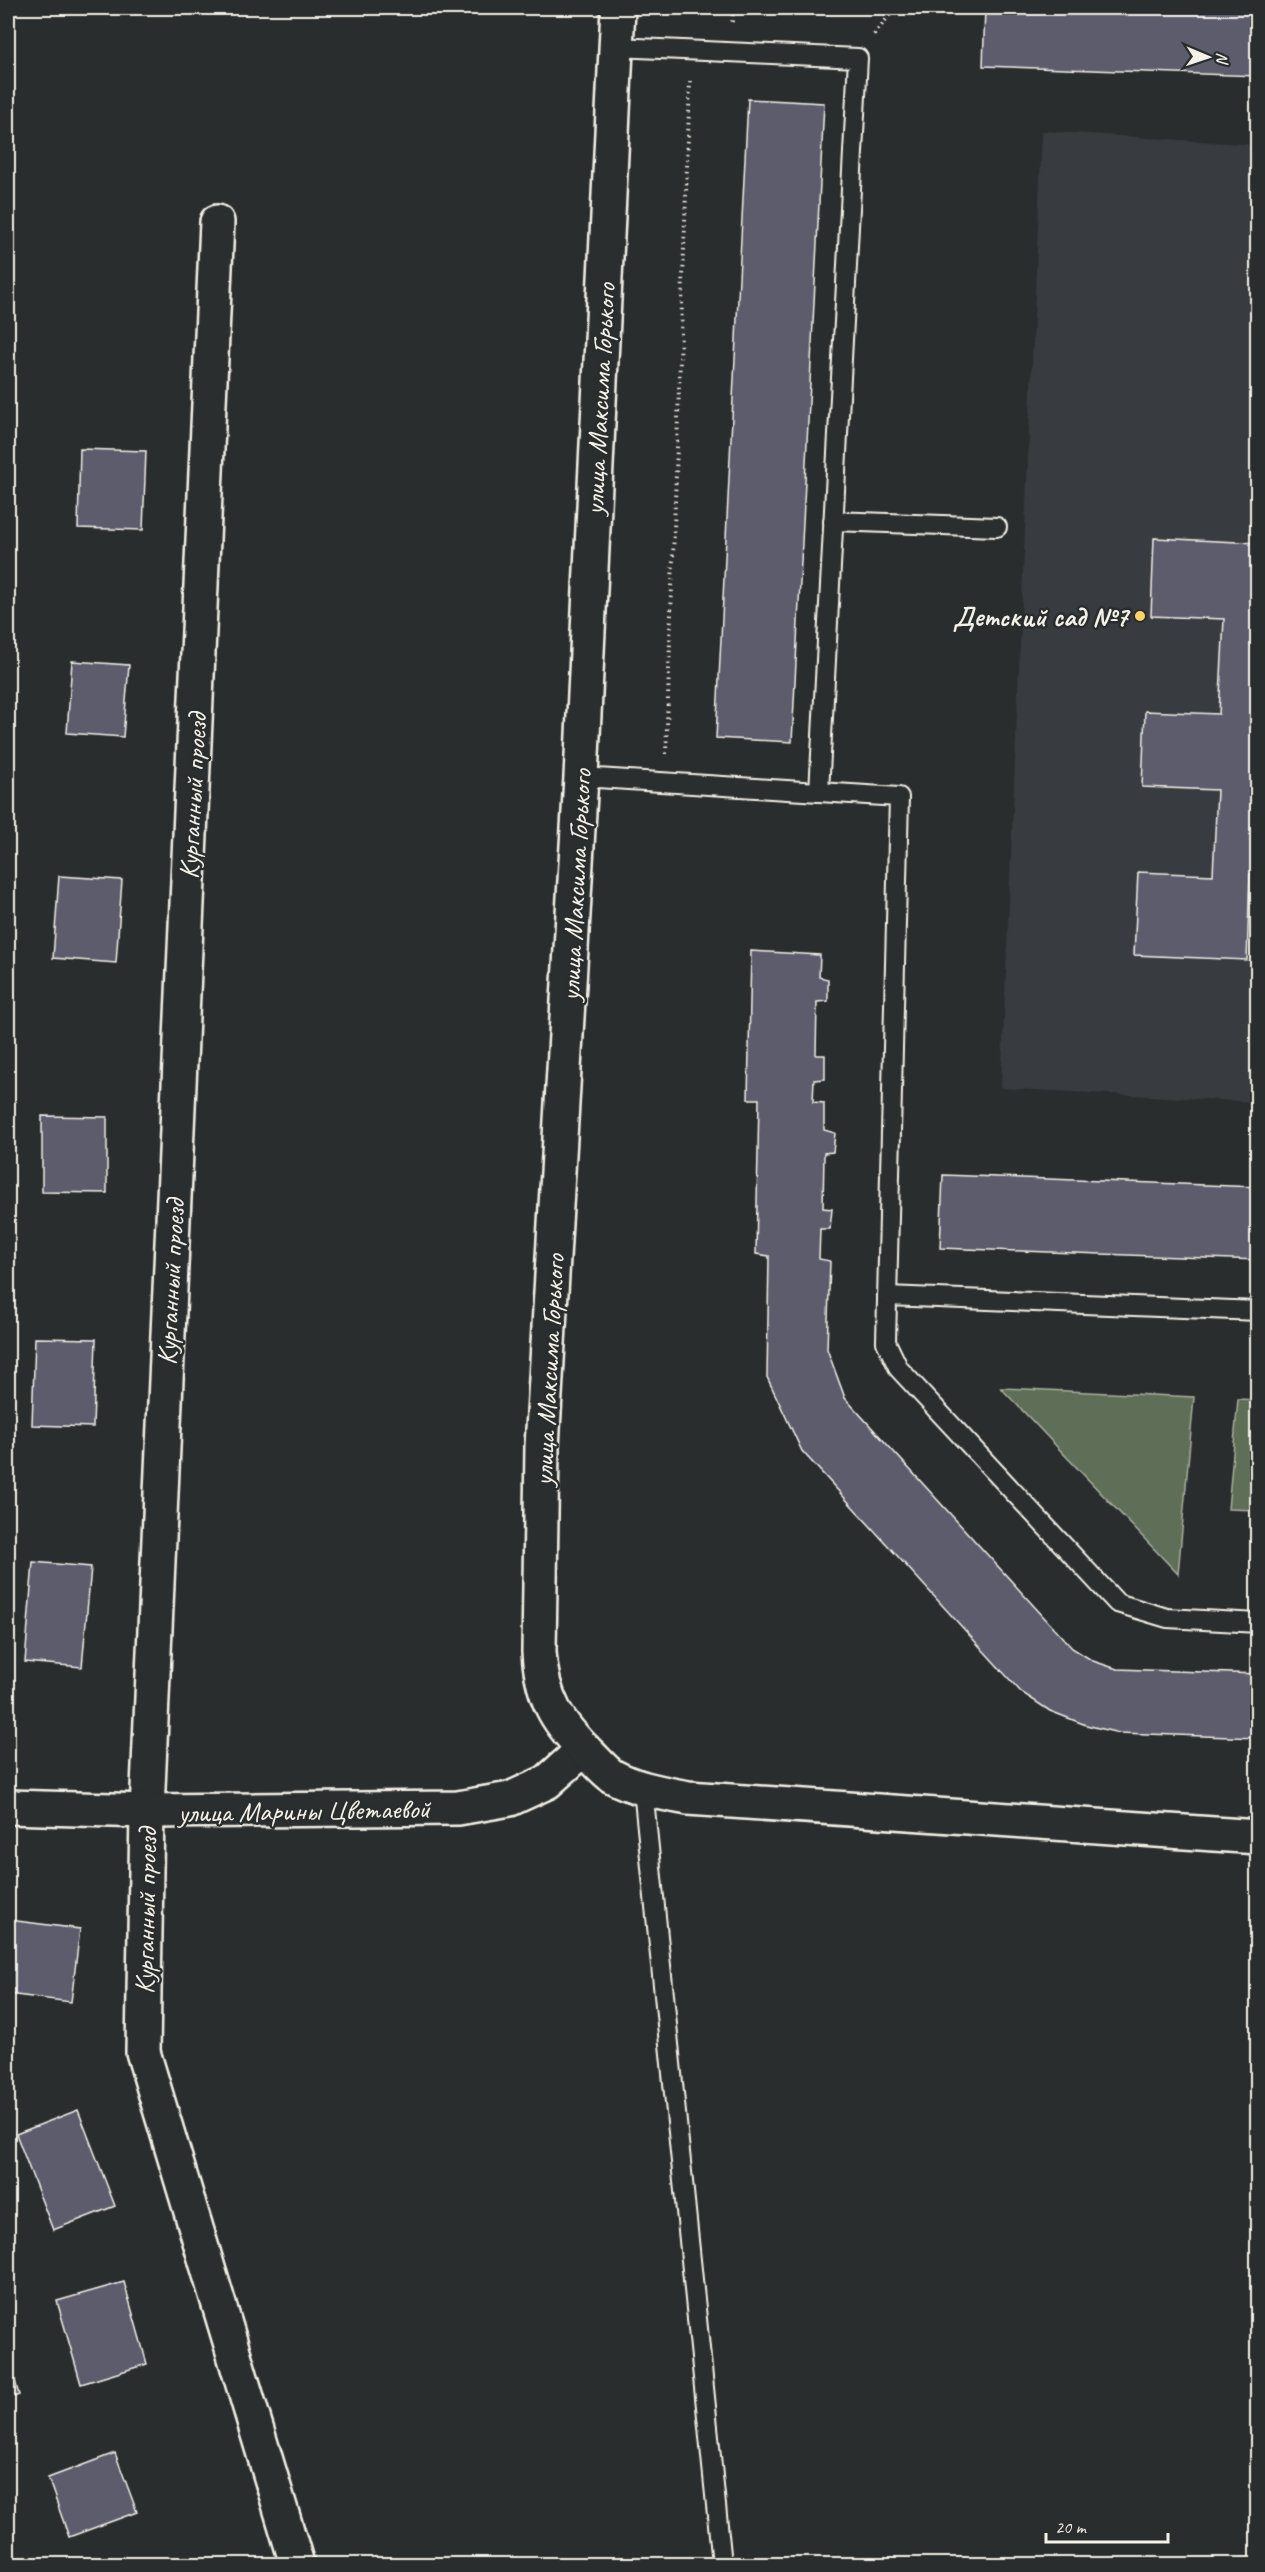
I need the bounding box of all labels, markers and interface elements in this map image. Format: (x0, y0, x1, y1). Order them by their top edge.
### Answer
north arrow (1178, 27, 1238, 87)
text: N (1212, 52, 1232, 66)
street label: улица Максима Горького (576, 280, 623, 518)
place label: Детский сад №7 (953, 599, 1131, 634)
marker: Детский сад №7 (1133, 609, 1147, 623)
street label: Курганный проезд (171, 709, 214, 880)
street label: улица Максима Горького (552, 766, 599, 1004)
street label: Курганный проезд (149, 1195, 192, 1366)
street label: улица Максима Горького (525, 1251, 572, 1489)
street label: улица Марины Цветаевой (176, 1791, 432, 1830)
street label: Курганный проезд (127, 1825, 165, 1994)
scale bar (1046, 2506, 1168, 2544)
text: 20 m (1055, 2516, 1088, 2538)

